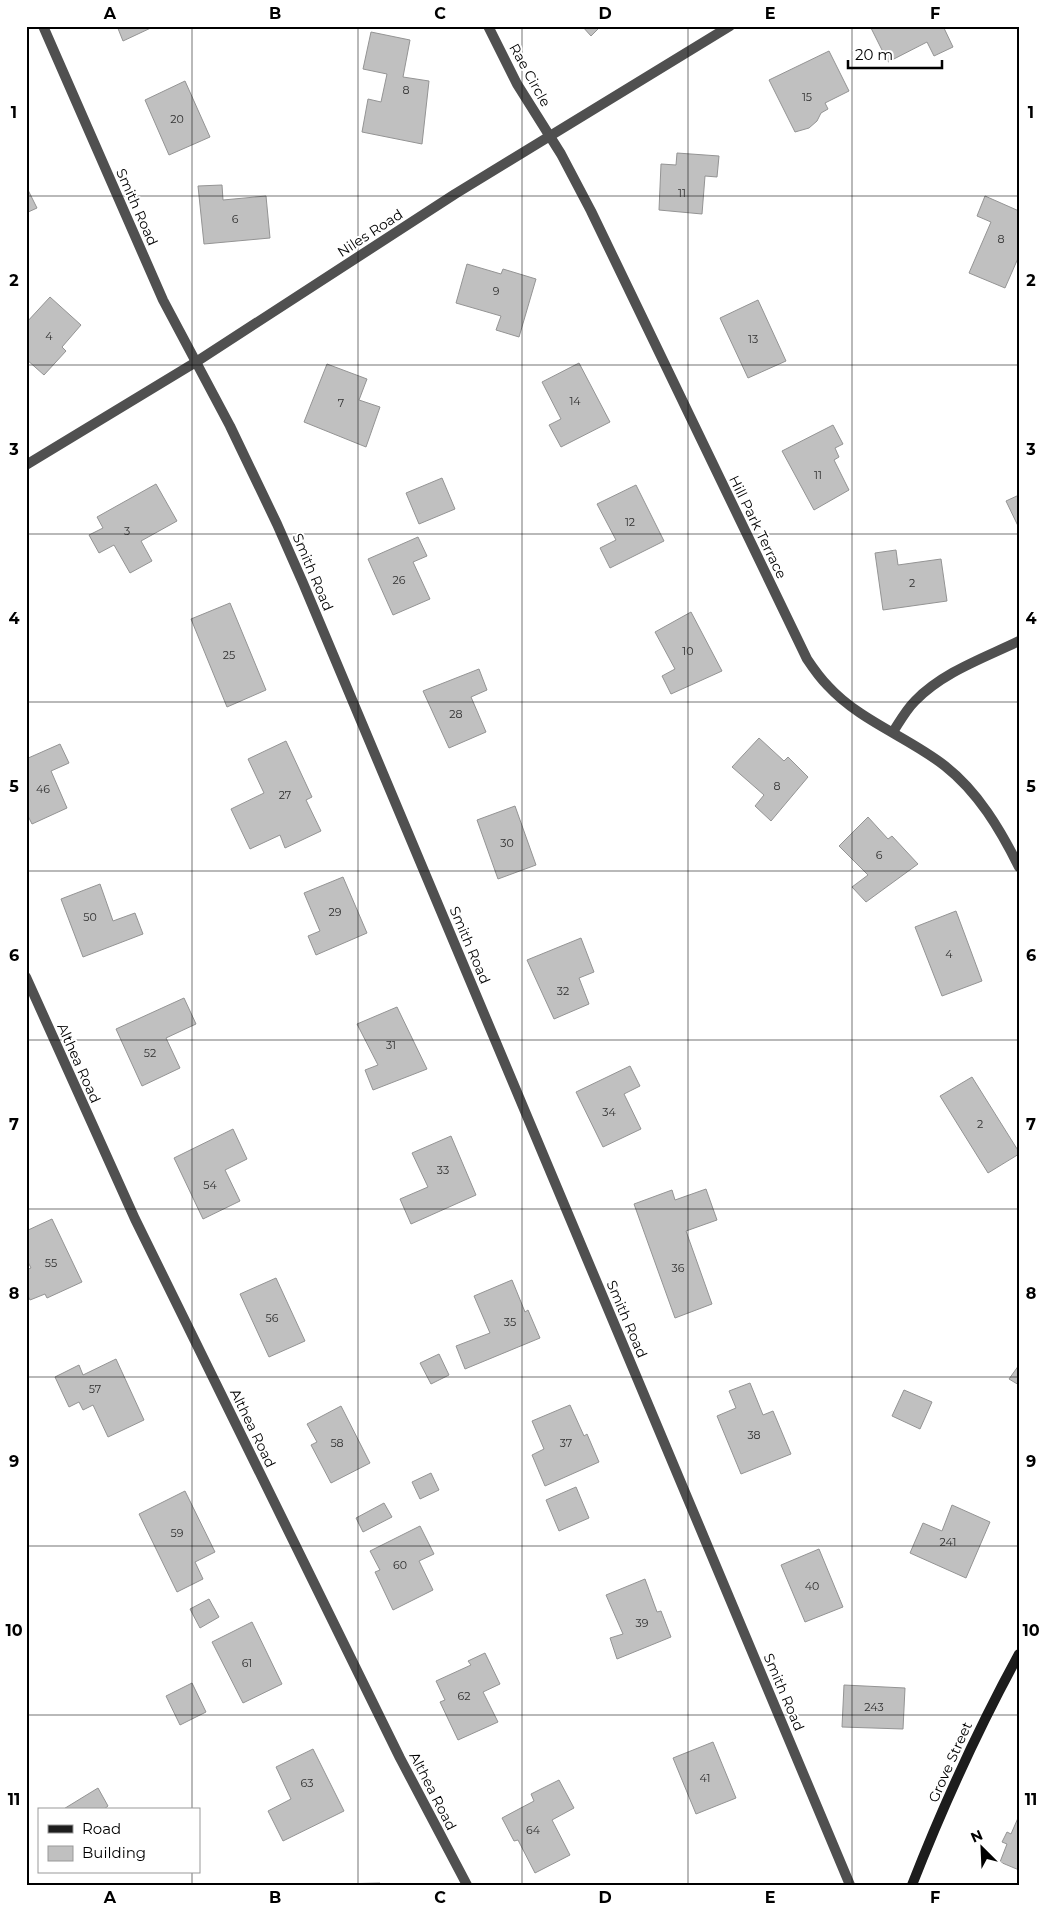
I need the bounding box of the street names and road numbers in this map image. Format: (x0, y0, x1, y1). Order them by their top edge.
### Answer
street label: Rae Circle (505, 40, 555, 110)
street label: Smith Road (112, 166, 162, 248)
street label: Niles Road (334, 205, 406, 261)
street label: Hill Park Terrace (725, 472, 791, 582)
street label: Smith Road (289, 530, 337, 614)
street label: Smith Road (446, 903, 494, 987)
street label: Althea Road (53, 1020, 105, 1106)
street label: Smith Road (603, 1277, 651, 1361)
street label: Althea Road (226, 1386, 280, 1470)
street label: Smith Road (760, 1650, 808, 1734)
street label: Grove Street (924, 1718, 976, 1805)
street label: Althea Road (406, 1749, 460, 1833)

